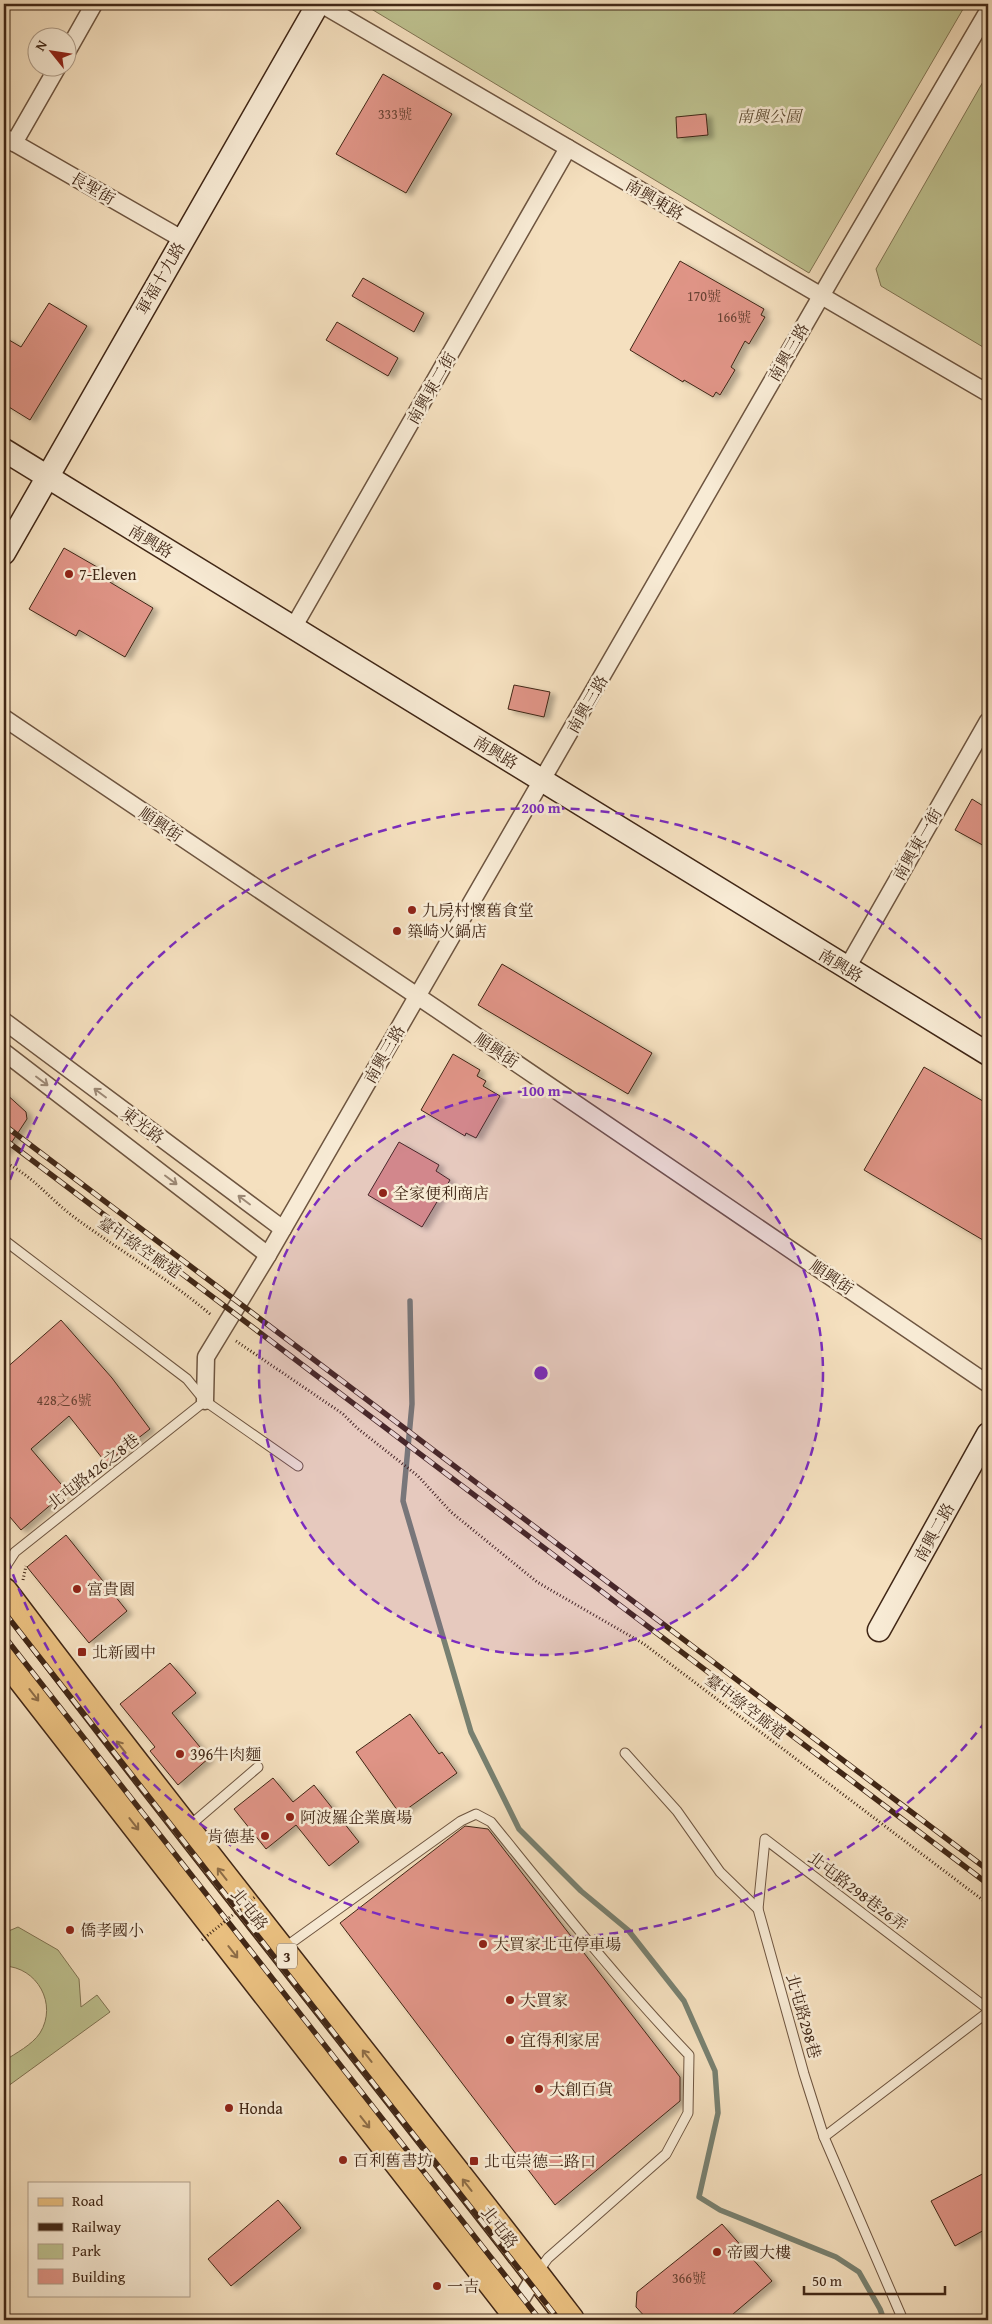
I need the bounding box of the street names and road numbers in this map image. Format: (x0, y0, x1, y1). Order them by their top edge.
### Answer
street label: 長聖街 (66, 166, 120, 210)
street label: 南興東路 (621, 173, 689, 225)
street label: 軍福十九路 (130, 237, 190, 319)
street label: 南興三路 (762, 318, 814, 386)
street label: 南興東二街 (401, 347, 461, 429)
street label: 南興路 (124, 518, 178, 564)
street label: 南興三路 (561, 670, 613, 738)
street label: 南興路 (469, 729, 523, 775)
street label: 順興街 (134, 801, 188, 847)
street label: 南興東一街 (887, 803, 947, 885)
street label: 南興路 (814, 942, 868, 988)
street label: 南興三路 (358, 1020, 410, 1088)
street label: 順興街 (470, 1027, 524, 1073)
street label: 東光路 (117, 1101, 169, 1149)
street label: 臺中綠空廊道 (93, 1210, 187, 1284)
street label: 順興街 (805, 1254, 859, 1300)
street label: 北屯路426之8巷 (42, 1427, 144, 1515)
street label: 南興二路 (908, 1498, 960, 1566)
street label: 臺中綠空廊道 (700, 1668, 792, 1744)
street label: 北屯路298巷26弄 (803, 1846, 913, 1936)
street label: 北屯路 (226, 1883, 274, 1935)
road number: 3 (277, 1944, 297, 1968)
street label: 北屯路298巷 (780, 1971, 828, 2061)
street label: 北屯路 (476, 2201, 524, 2253)

